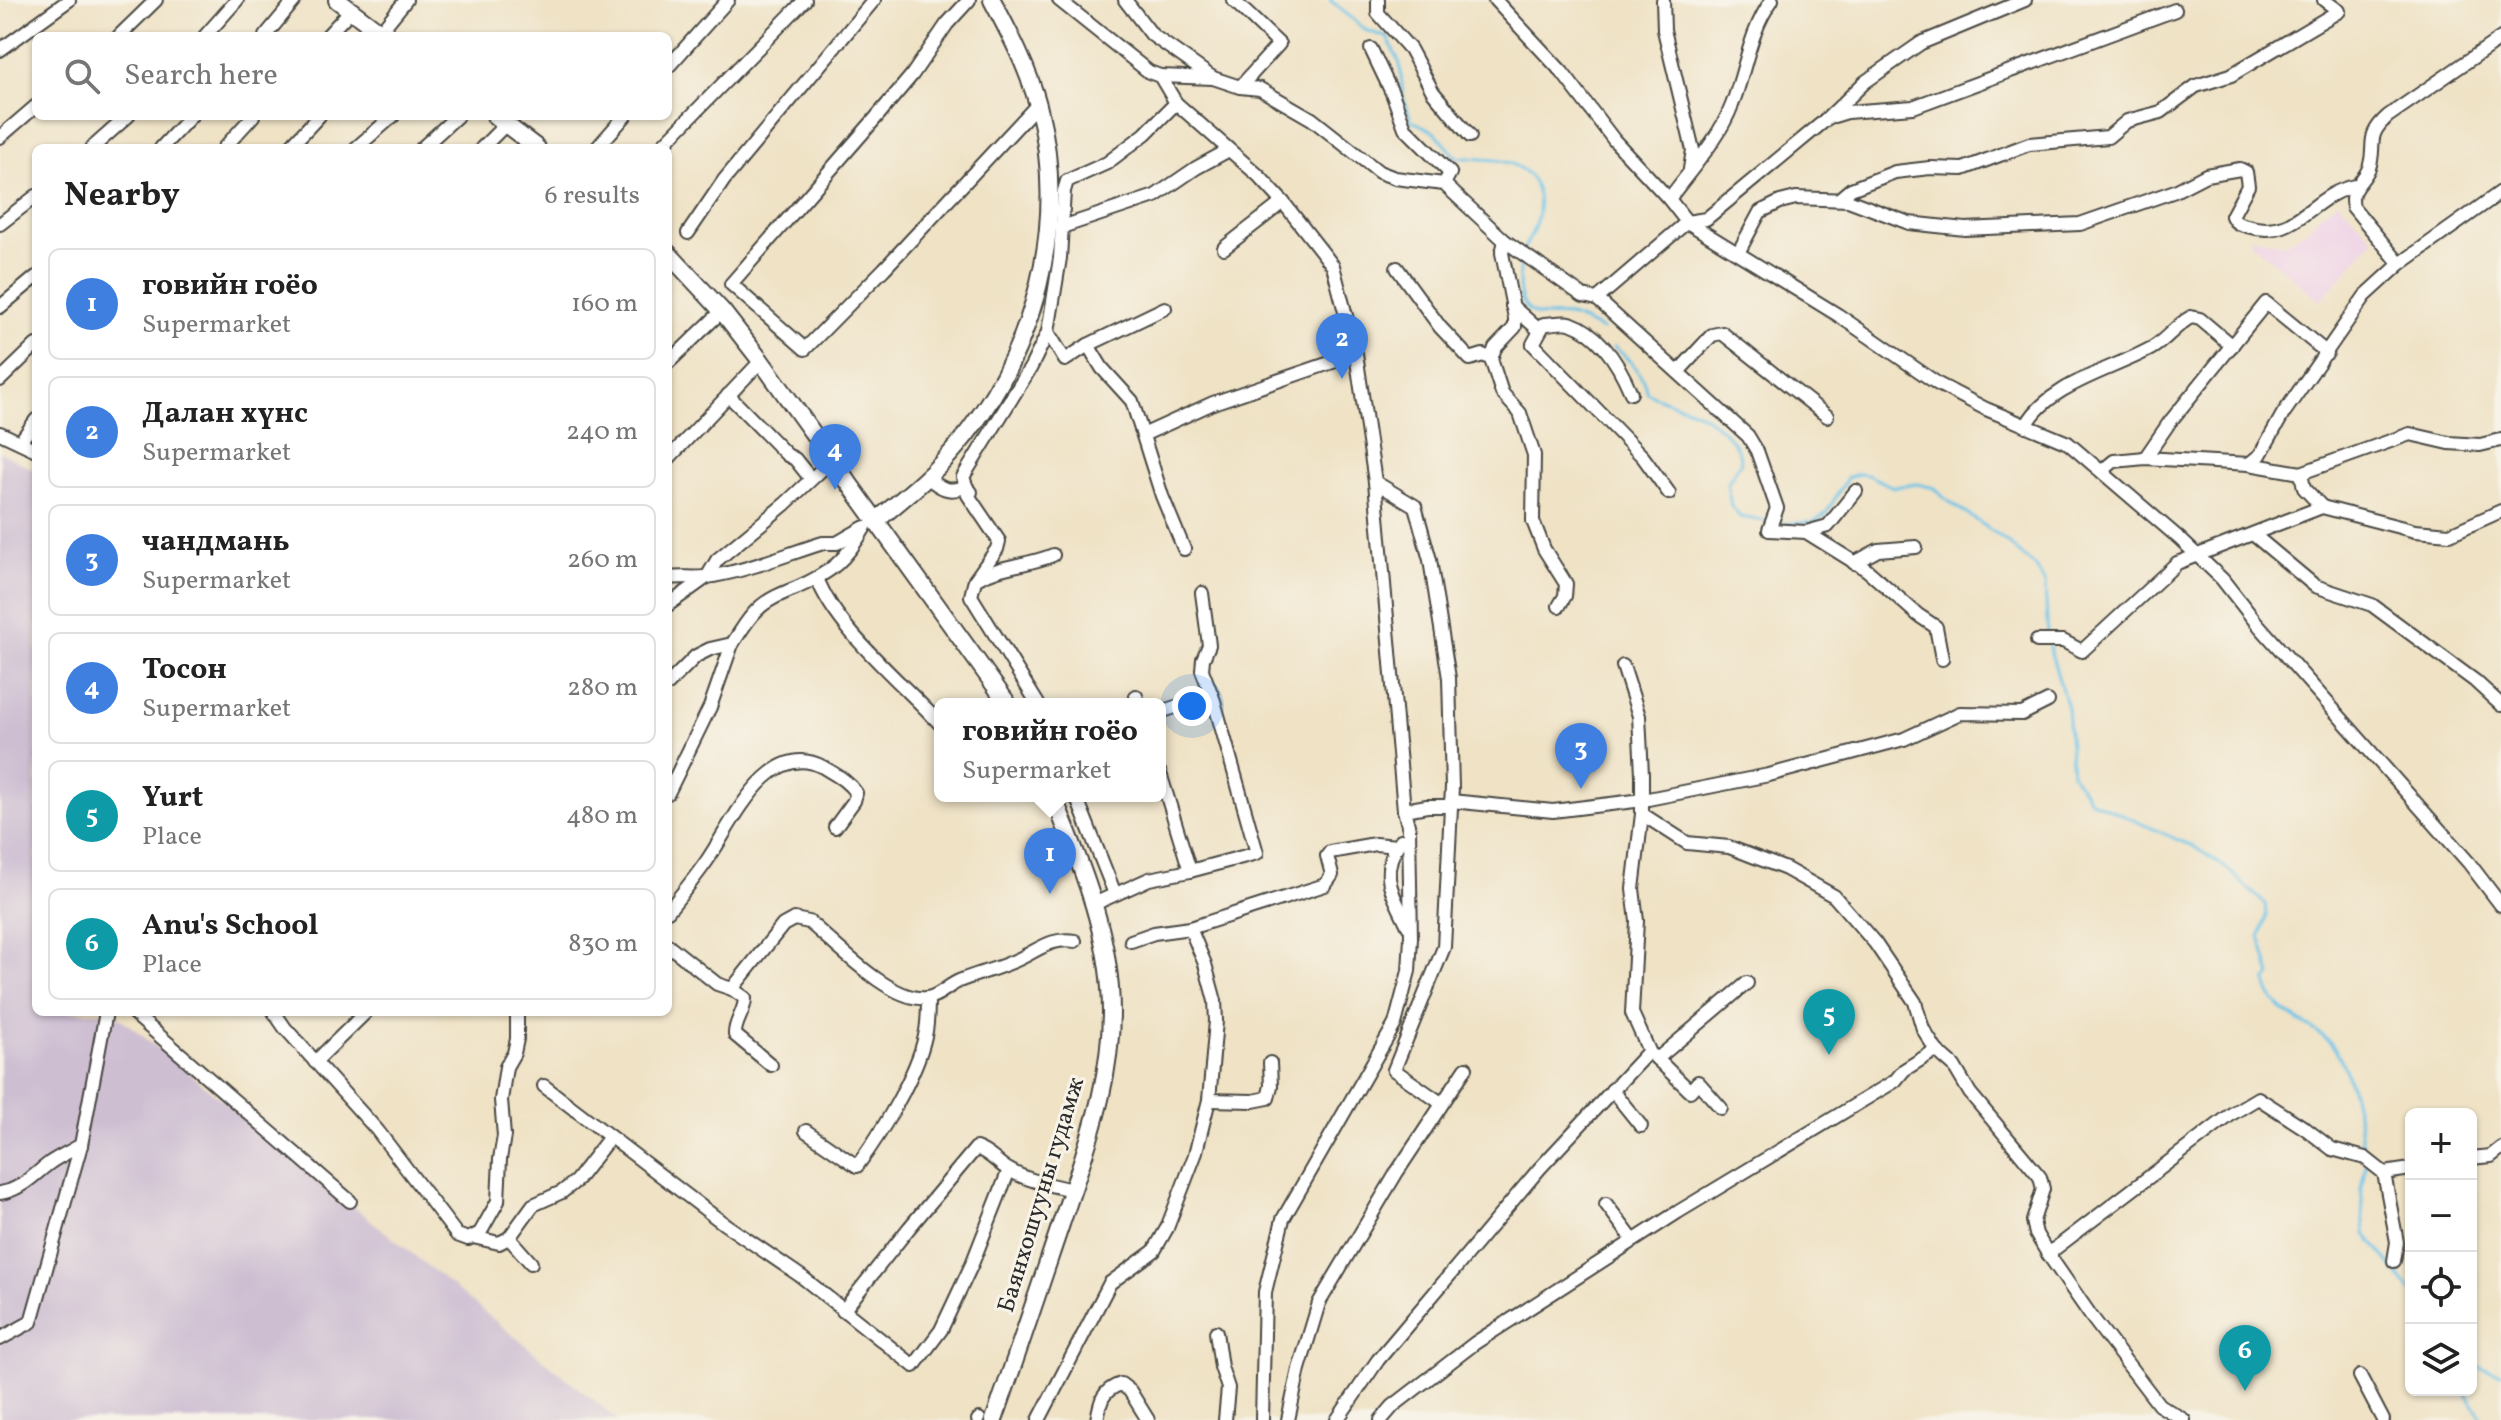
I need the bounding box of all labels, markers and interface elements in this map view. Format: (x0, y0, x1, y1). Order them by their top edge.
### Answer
search box (32, 32, 672, 120)
icon: search (60, 54, 104, 98)
text: Search here (124, 55, 278, 97)
text: Nearby (64, 173, 180, 220)
text: 6 results (545, 178, 640, 214)
text: говийн гоёо (142, 265, 318, 307)
text: 1 (87, 286, 97, 322)
text: 160 m (571, 286, 638, 322)
text: Supermarket (142, 307, 291, 343)
pin: 2 (1316, 313, 1368, 379)
text: Далан хүнс (142, 393, 308, 435)
text: 2 (85, 414, 99, 450)
text: 240 m (566, 414, 638, 450)
pin: 4 (809, 424, 861, 490)
text: Supermarket (142, 435, 291, 471)
text: чандмань (142, 521, 290, 563)
text: 3 (85, 542, 99, 578)
text: 260 m (567, 542, 638, 578)
text: Supermarket (142, 563, 291, 599)
text: Тосон (142, 649, 227, 691)
text: 4 (84, 670, 100, 706)
text: 280 m (567, 670, 638, 706)
your location (1172, 686, 1212, 726)
text: Supermarket (142, 691, 291, 727)
popup (934, 698, 1166, 802)
text: говийн гоёо (962, 711, 1138, 753)
pin: 3 (1555, 723, 1607, 789)
text: Supermarket (962, 753, 1111, 789)
text: Yurt (142, 777, 203, 819)
text: 5 (86, 798, 98, 834)
text: 480 m (566, 798, 638, 834)
text: Place (142, 819, 202, 855)
pin: 1 (1024, 828, 1076, 894)
text: Anu's School (142, 905, 319, 947)
text: 6 (85, 926, 99, 962)
text: 830 m (568, 926, 638, 962)
text: Place (142, 947, 202, 983)
pin: 5 (1803, 989, 1855, 1055)
street label: Баянхошууны гудамж (990, 1073, 1094, 1317)
map controls (2405, 1108, 2477, 1396)
button: + (2405, 1108, 2477, 1180)
button: − (2405, 1180, 2477, 1252)
button: locate (2405, 1252, 2477, 1324)
button: layers (2405, 1324, 2477, 1396)
pin: 6 (2219, 1325, 2271, 1391)

